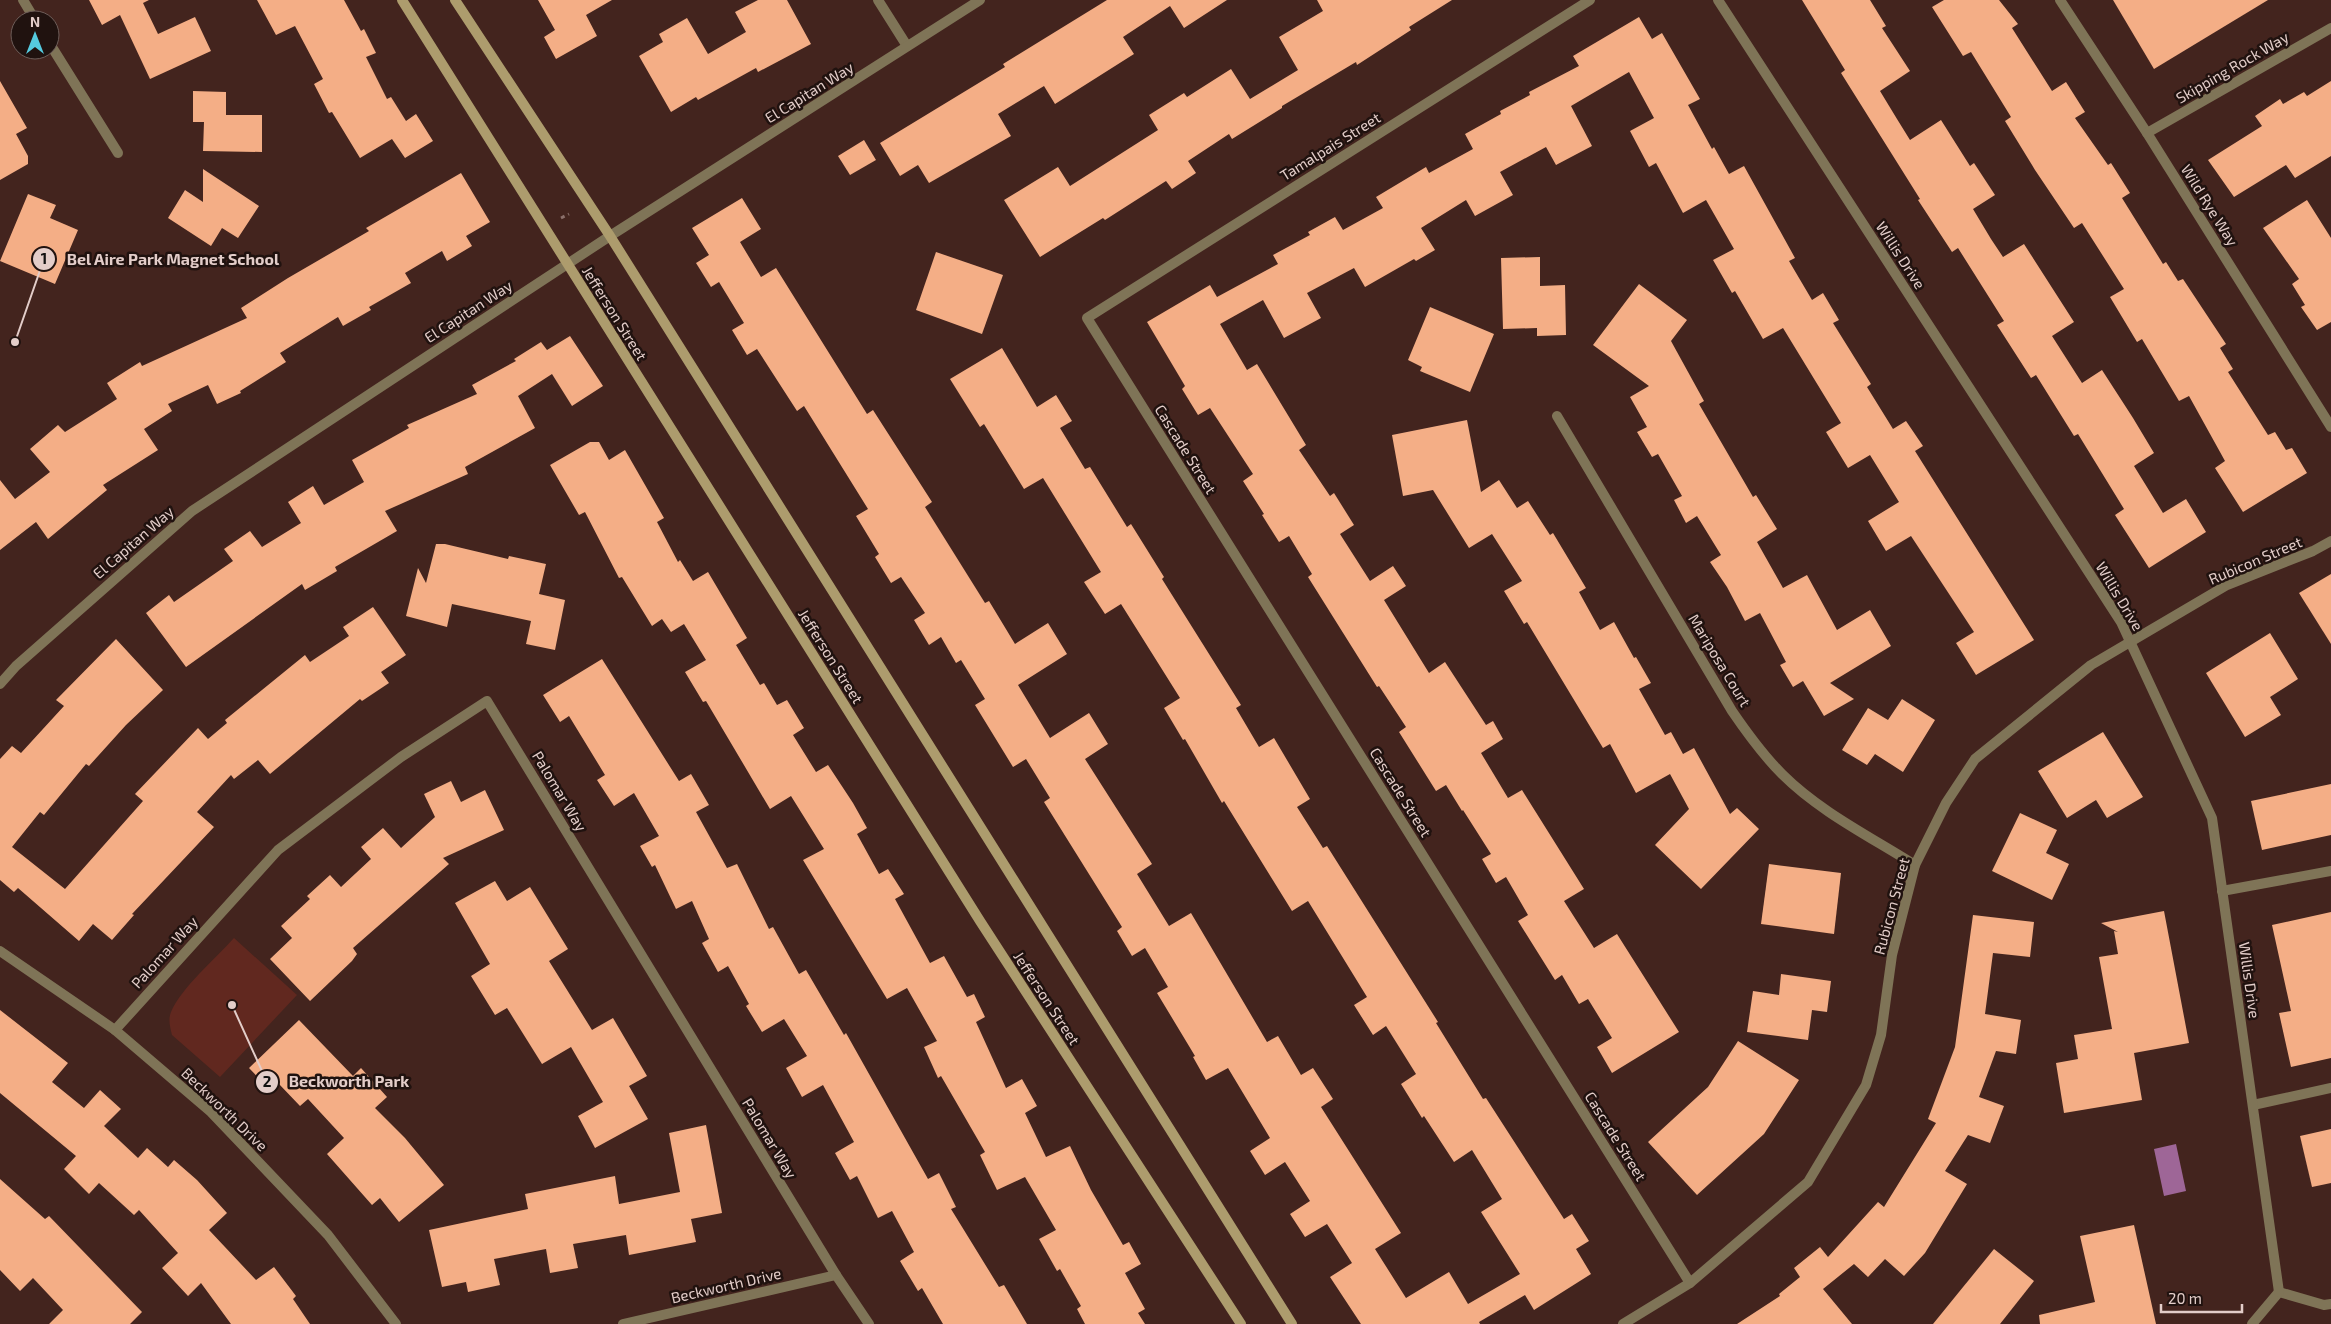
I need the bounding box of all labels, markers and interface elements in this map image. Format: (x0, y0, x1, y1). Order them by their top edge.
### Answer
north arrow (10, 10, 60, 60)
text: N (30, 13, 40, 30)
street label: Skipping Rock Way (2172, 27, 2292, 107)
street label: El Capitan Way (761, 58, 857, 126)
street label: Tamalpais Street (1277, 108, 1384, 184)
street label: Wild Rye Way (2178, 161, 2242, 249)
street label: Willis Drive (1872, 218, 1930, 292)
callout: Bel Aire Park Magnet School (32, 244, 290, 275)
text: 1 (41, 249, 47, 267)
text: Bel Aire Park Magnet School (67, 249, 280, 268)
street label: Jefferson Street (579, 263, 651, 364)
street label: El Capitan Way (421, 276, 515, 346)
street label: Cascade Street (1151, 401, 1221, 497)
street label: El Capitan Way (89, 502, 177, 582)
street label: Rubicon Street (2206, 532, 2305, 588)
street label: Willis Drive (2092, 558, 2148, 634)
street label: Jefferson Street (795, 606, 867, 707)
street label: Mariposa Court (1685, 610, 1755, 710)
street label: Cascade Street (1366, 744, 1436, 840)
street label: Palomar Way (529, 748, 591, 834)
street label: Rubicon Street (1869, 855, 1913, 956)
street label: Palomar Way (127, 912, 201, 992)
street label: Willis Drive (2236, 941, 2264, 1019)
street label: Jefferson Street (1010, 948, 1084, 1048)
street label: Beckworth Drive (178, 1063, 272, 1155)
callout: Beckworth Park (254, 1066, 420, 1097)
text: Beckworth Park (289, 1071, 409, 1090)
text: 2 (263, 1072, 272, 1090)
street label: Cascade Street (1581, 1088, 1651, 1184)
street label: Palomar Way (739, 1095, 801, 1181)
street label: Beckworth Drive (669, 1264, 783, 1306)
scale bar (2161, 1282, 2242, 1314)
text: 20 m (2168, 1289, 2202, 1307)

